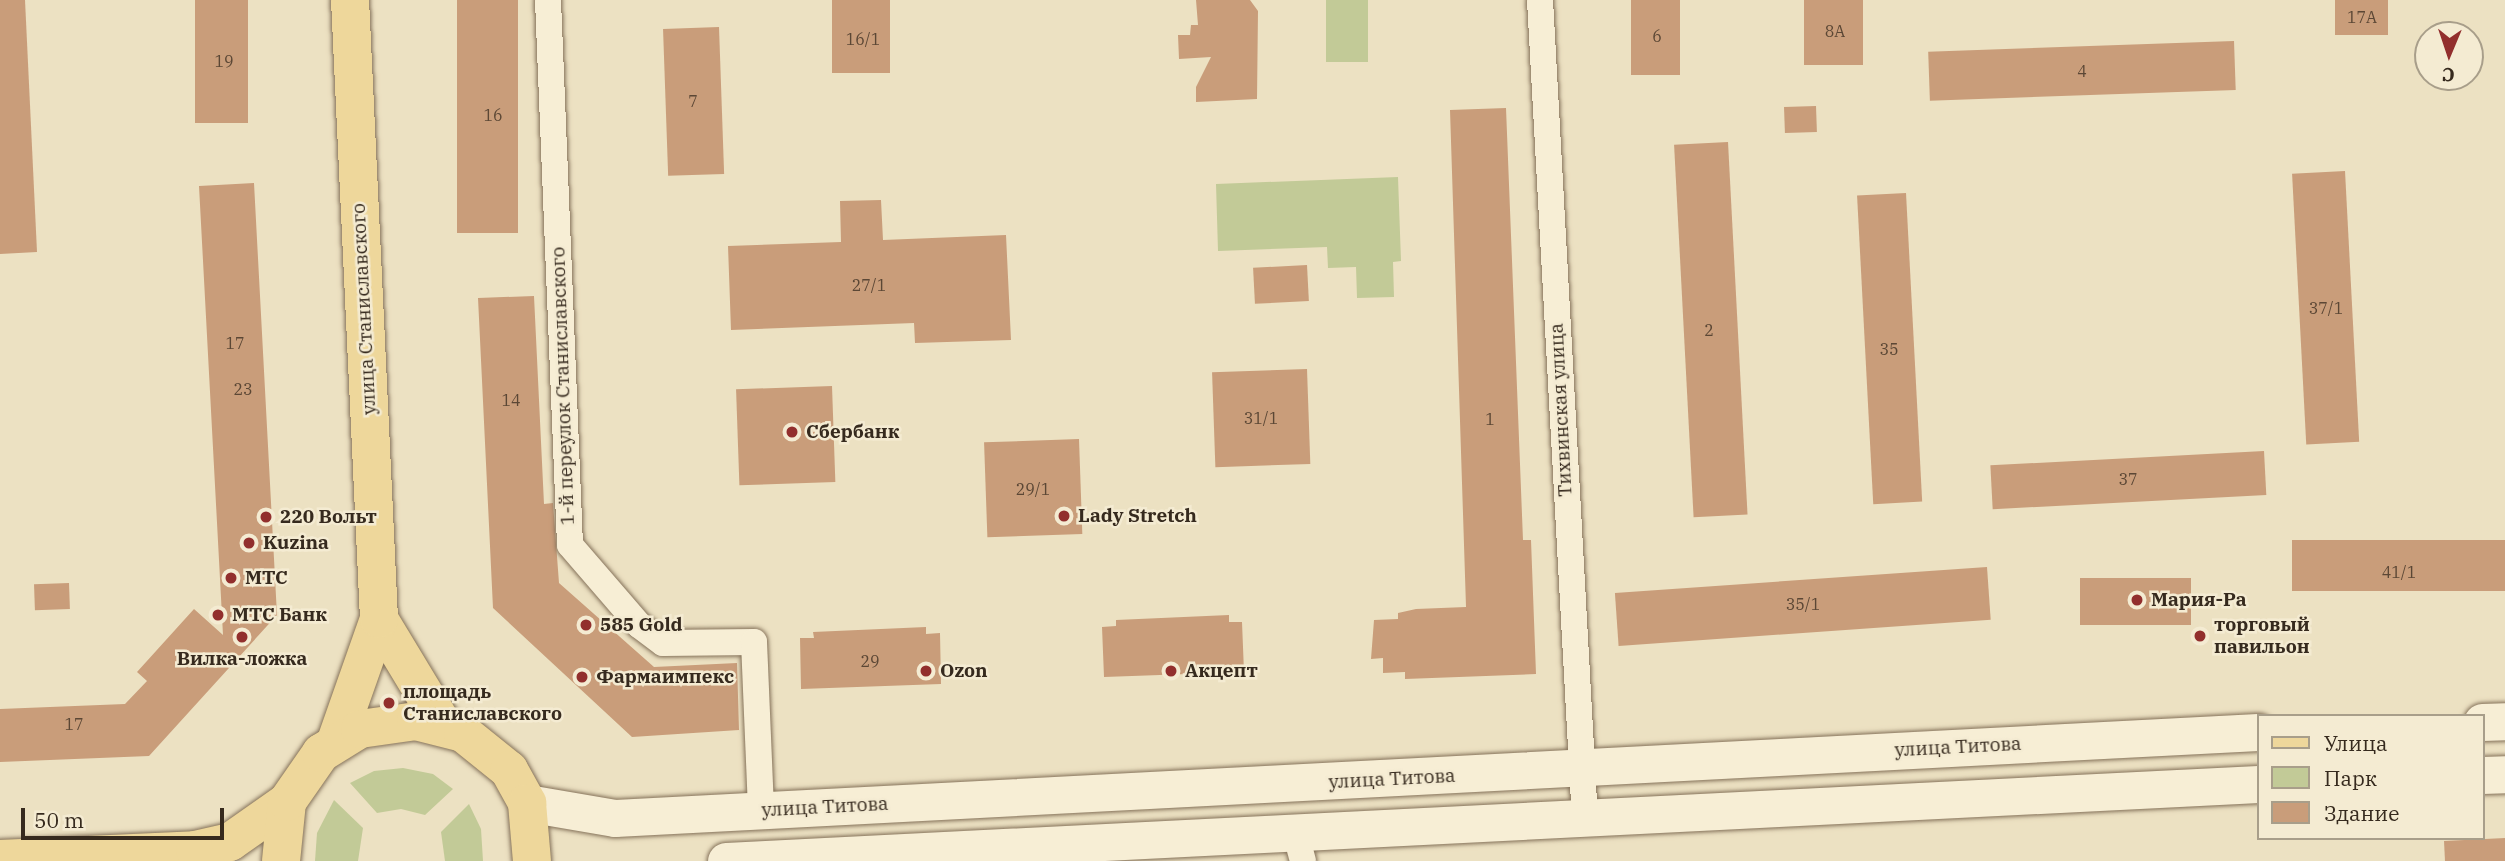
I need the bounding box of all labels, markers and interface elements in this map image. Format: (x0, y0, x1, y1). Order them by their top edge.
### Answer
house number: 17А (2347, 7, 2377, 27)
house number: 8А (1825, 21, 1845, 41)
north arrow (2414, 21, 2484, 91)
house number: 6 (1652, 26, 1662, 46)
house number: 16/1 (846, 29, 880, 49)
house number: 19 (214, 51, 234, 71)
house number: 4 (2077, 61, 2087, 81)
text: С (2442, 63, 2455, 87)
house number: 7 (688, 91, 698, 111)
house number: 16 (483, 105, 503, 125)
street label: улица Станиславского (347, 203, 381, 415)
street label: 1-й переулок Станиславского (547, 246, 579, 526)
house number: 27/1 (852, 275, 886, 295)
house number: 37/1 (2309, 298, 2343, 318)
house number: 2 (1704, 320, 1714, 340)
street label: Тихвинская улица (1545, 323, 1577, 497)
house number: 17 (225, 333, 245, 353)
house number: 35 (1879, 339, 1899, 359)
house number: 23 (233, 379, 253, 399)
house number: 14 (501, 390, 521, 410)
house number: 31/1 (1244, 408, 1278, 428)
house number: 1 (1485, 409, 1495, 429)
place label: Сбербанк (806, 421, 899, 443)
marker: Сбербанк (784, 424, 800, 440)
house number: 37 (2118, 469, 2138, 489)
house number: 29/1 (1016, 479, 1050, 499)
place label: Lady Stretch (1078, 505, 1197, 527)
place label: 220 Вольт (280, 506, 377, 528)
marker: Lady Stretch (1056, 508, 1072, 524)
marker: 220 Вольт (258, 509, 274, 525)
place label: Kuzina (263, 532, 329, 554)
marker: Kuzina (241, 535, 257, 551)
house number: 41/1 (2382, 562, 2416, 582)
place label: МТС (245, 567, 288, 589)
marker: МТС (223, 570, 239, 586)
place label: Мария-Ра (2151, 589, 2247, 611)
marker: Мария-Ра (2129, 592, 2145, 608)
house number: 35/1 (1786, 594, 1820, 614)
place label: МТС Банк (232, 604, 327, 626)
marker: МТС Банк (210, 607, 226, 623)
place label: 585 Gold (600, 614, 683, 636)
place label: торговый павильон (2214, 614, 2310, 658)
marker: 585 Gold (578, 617, 594, 633)
marker: торговый павильон (2192, 628, 2208, 644)
marker: Вилка-ложка (234, 629, 250, 645)
place label: Вилка-ложка (177, 648, 307, 670)
house number: 29 (860, 651, 880, 671)
place label: Ozon (940, 660, 988, 682)
place label: Акцепт (1185, 660, 1258, 682)
marker: Ozon (918, 663, 934, 679)
marker: Акцепт (1163, 663, 1179, 679)
place label: Фармаимпекс (596, 666, 734, 688)
marker: Фармаимпекс (574, 669, 590, 685)
place label: площадь Станиславского (403, 681, 562, 725)
marker: площадь Станиславского (381, 695, 397, 711)
house number: 17 (64, 714, 84, 734)
legend (2256, 714, 2484, 840)
text: Улица (2324, 729, 2388, 757)
street label: улица Титова (1894, 732, 2022, 762)
street label: улица Титова (1328, 764, 1456, 794)
text: Парк (2324, 764, 2377, 792)
street label: улица Титова (761, 792, 889, 822)
scale bar (24, 794, 228, 838)
text: Здание (2324, 799, 2399, 827)
text: 50 m (34, 806, 84, 834)

